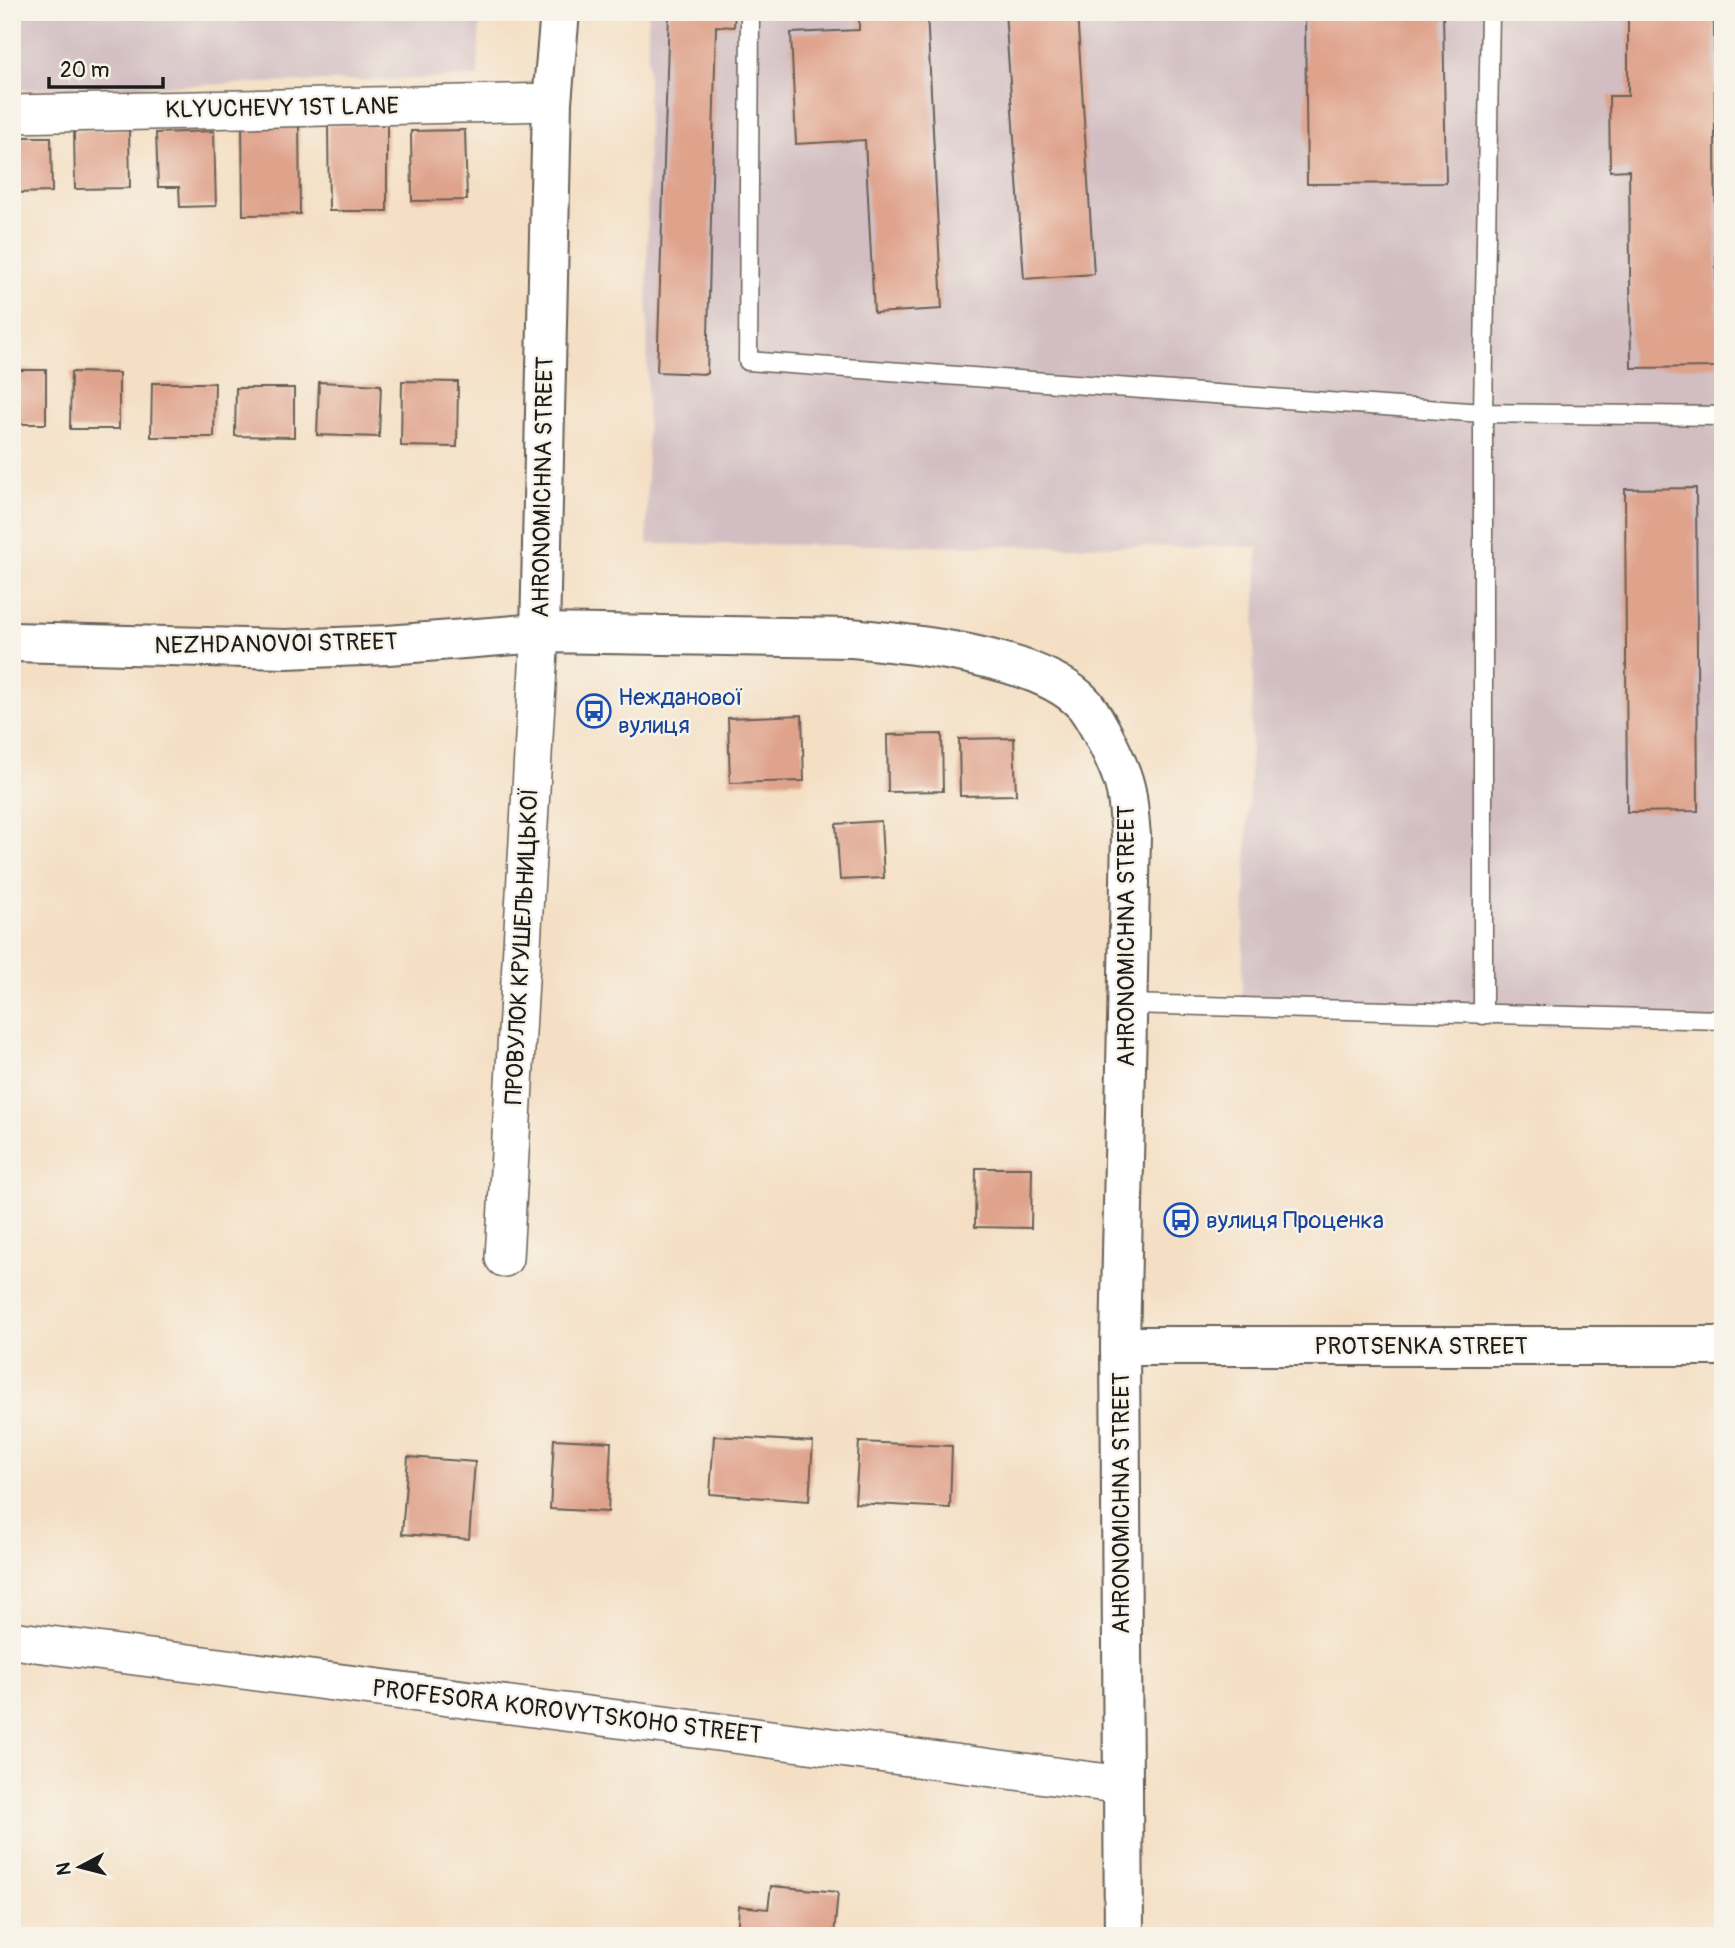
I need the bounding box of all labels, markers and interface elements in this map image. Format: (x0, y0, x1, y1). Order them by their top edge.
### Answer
scale bar (49, 46, 163, 90)
text: 20 m (60, 57, 109, 84)
street label: KLYUCHEVY 1ST LANE (165, 91, 399, 125)
street label: AHRONOMICHNA STREET (526, 356, 560, 618)
street label: NEZHDANOVOI STREET (154, 627, 398, 661)
place label: Нежданової вулиця (618, 683, 744, 740)
bus stop icon: Нежданової вулиця (575, 692, 613, 730)
street label: ПРОВУЛОК КРУШЕЛЬНИЦЬКОЇ (499, 787, 545, 1105)
street label: AHRONOMICHNA STREET (1112, 805, 1141, 1067)
bus stop icon: вулиця Проценка (1162, 1201, 1200, 1239)
place label: вулиця Проценка (1206, 1206, 1384, 1235)
street label: PROTSENKA STREET (1314, 1332, 1528, 1361)
street label: AHRONOMICHNA STREET (1107, 1372, 1136, 1634)
street label: PROFESORA KOROVYTSKOHO STREET (370, 1674, 764, 1750)
north arrow (46, 1832, 116, 1902)
text: N (51, 1861, 77, 1877)

